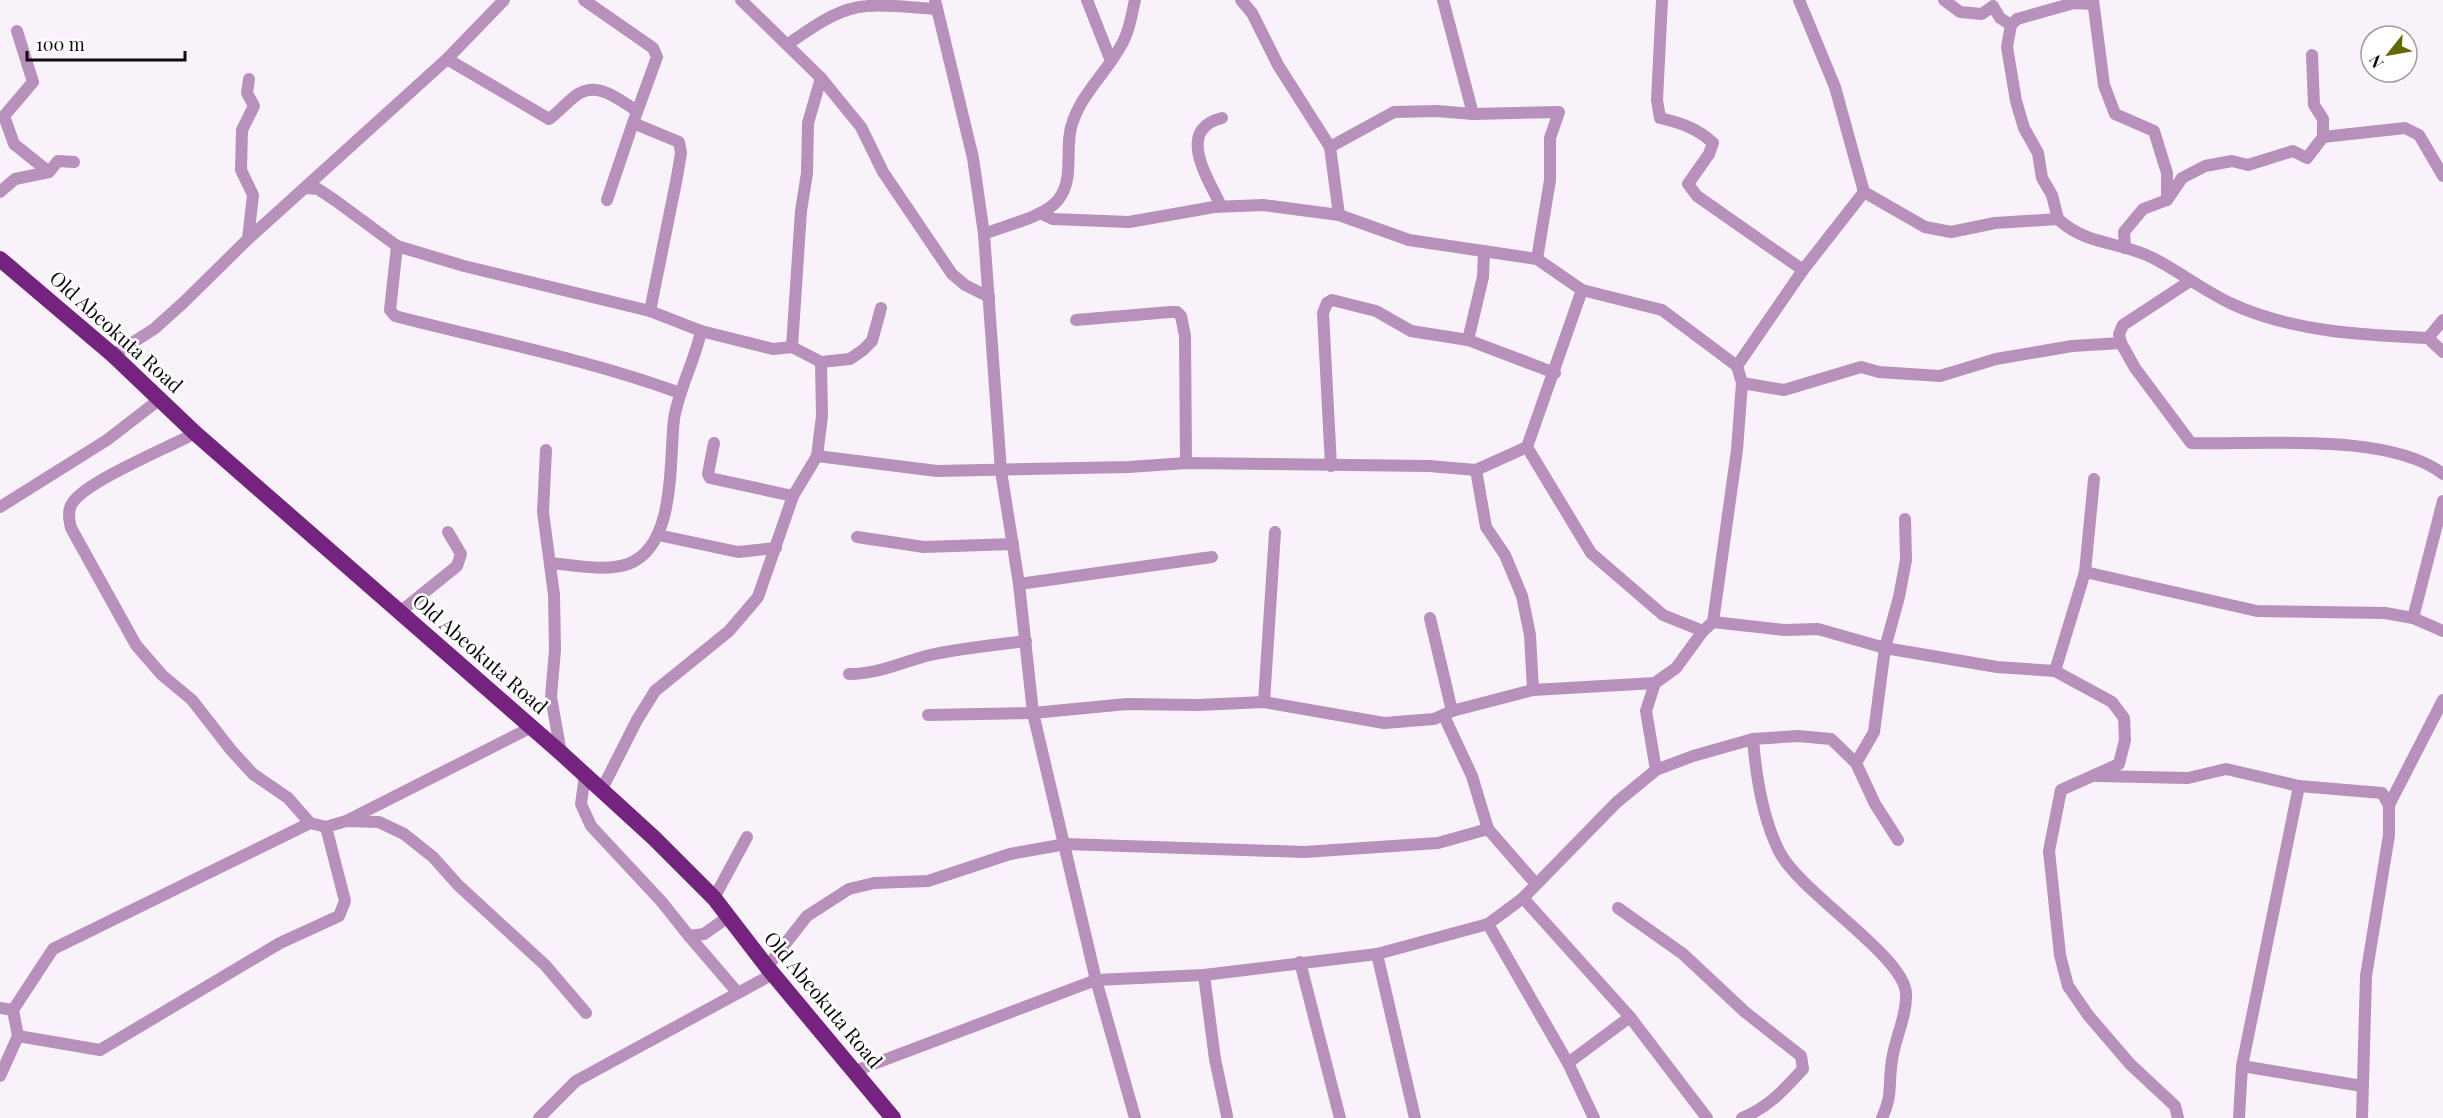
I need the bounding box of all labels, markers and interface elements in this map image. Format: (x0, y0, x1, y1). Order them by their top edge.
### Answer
scale bar (27, 24, 184, 62)
north arrow (2359, 24, 2419, 84)
text: 100 m (36, 32, 85, 56)
text: N (2364, 51, 2388, 72)
street label: Old Abeokuta Road (45, 264, 190, 398)
street label: Old Abeokuta Road (408, 587, 555, 719)
street label: Old Abeokuta Road (759, 925, 890, 1073)

